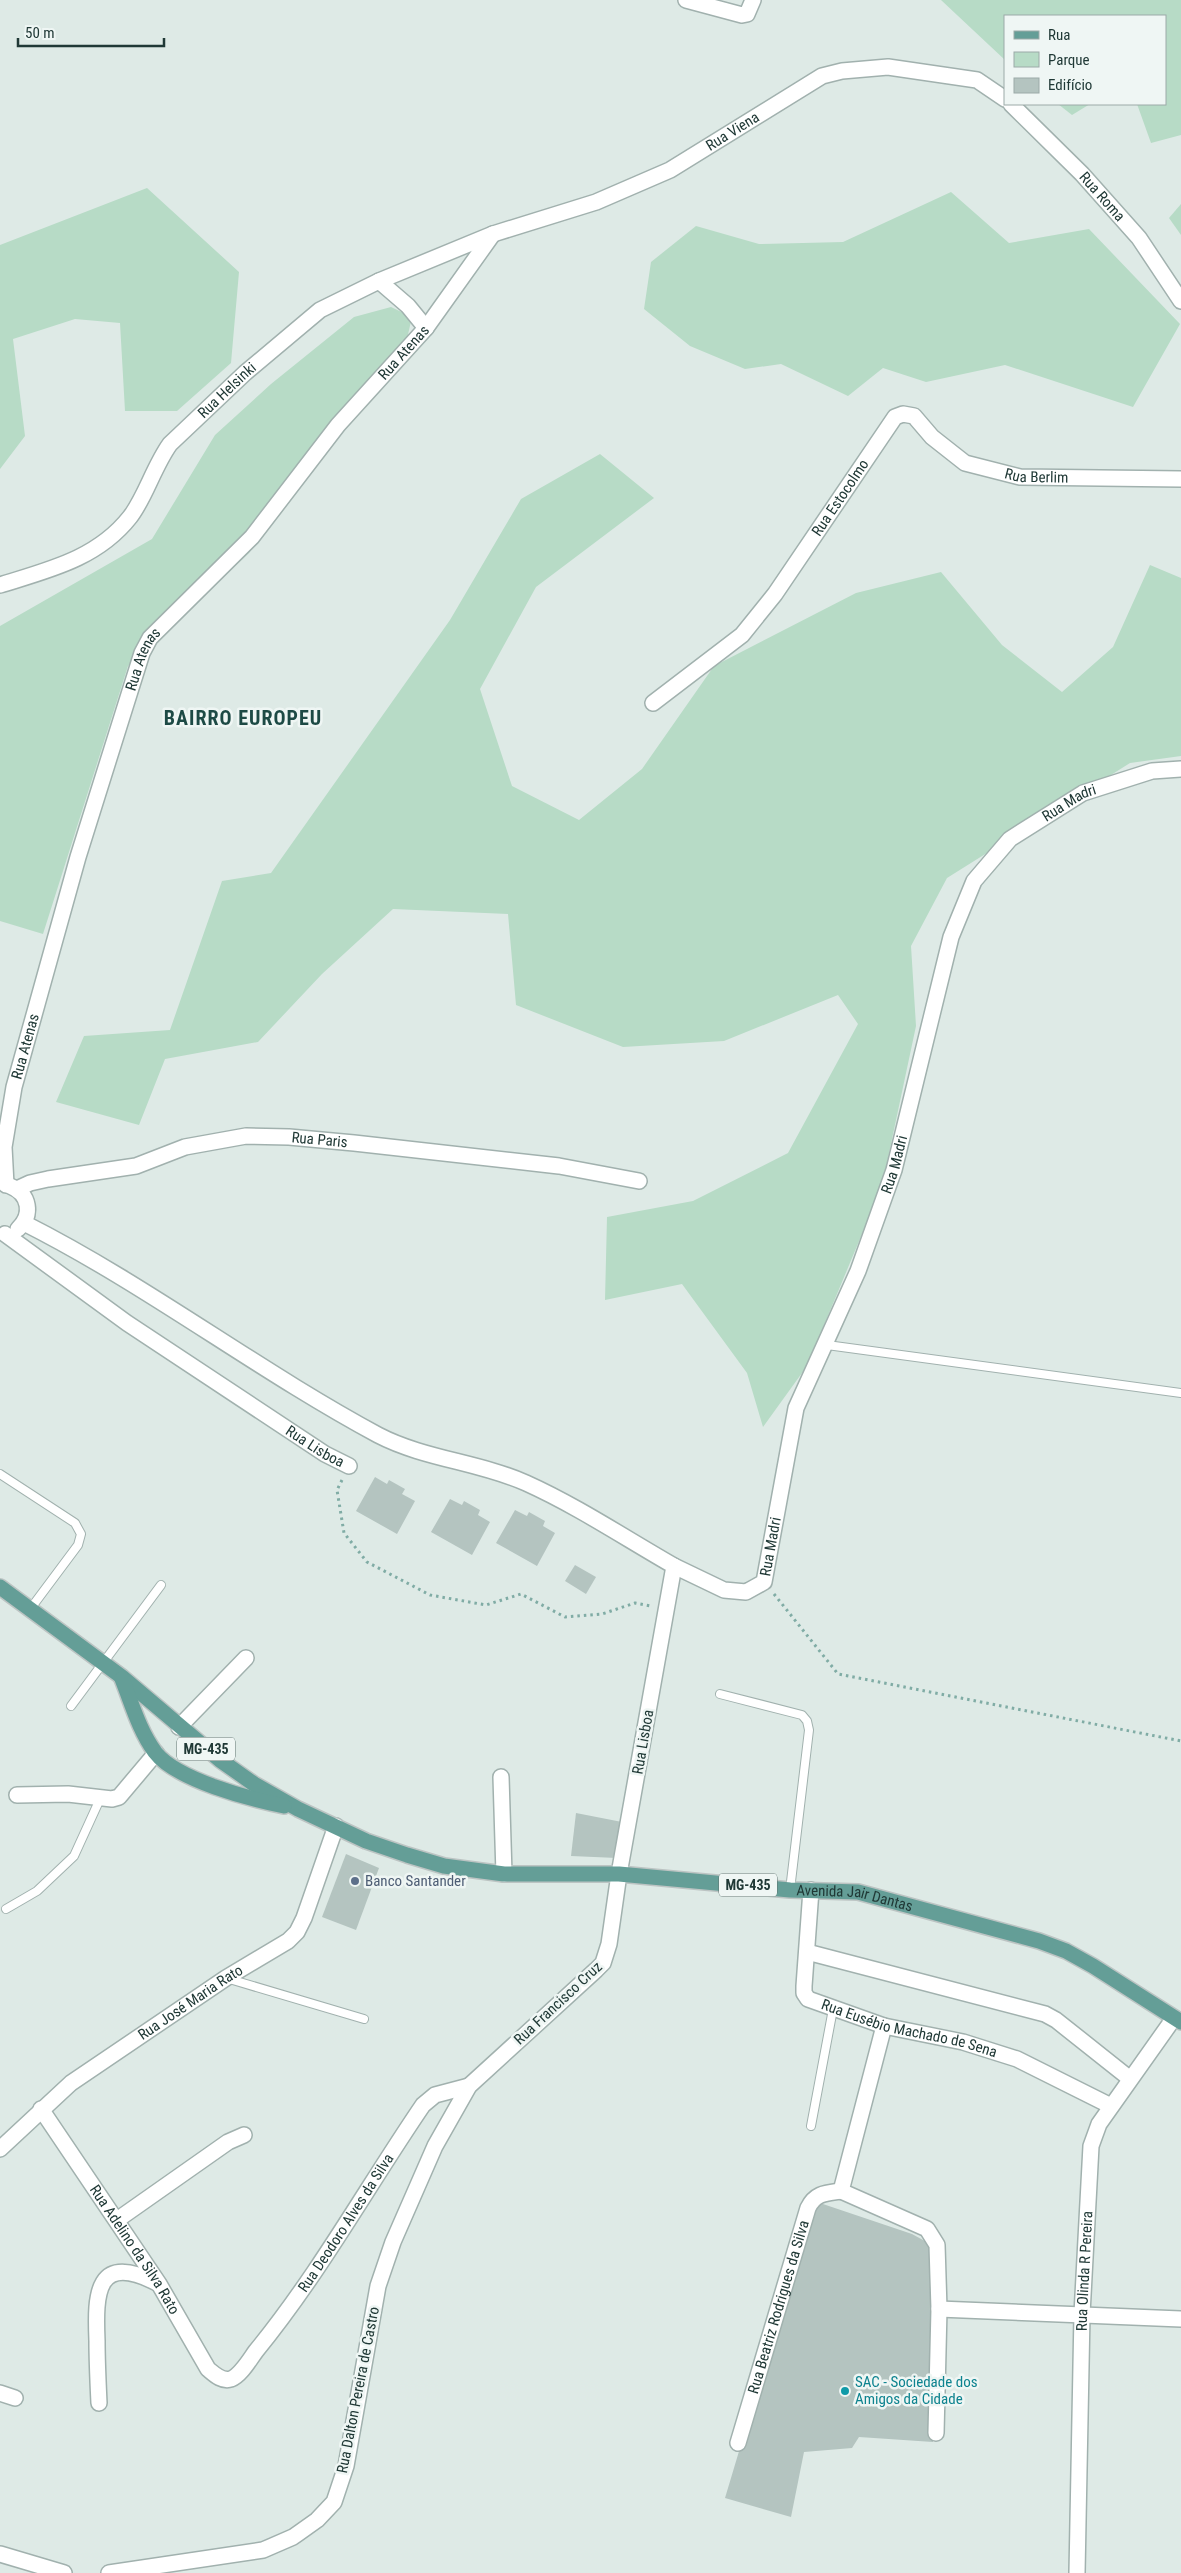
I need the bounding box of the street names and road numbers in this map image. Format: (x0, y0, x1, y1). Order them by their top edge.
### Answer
street label: Rua Viena (703, 108, 762, 155)
street label: Rua Roma (1076, 168, 1129, 225)
street label: Rua Atenas (374, 322, 433, 383)
street label: Rua Helsinki (194, 359, 260, 422)
street label: Rua Estocolmo (808, 456, 873, 539)
street label: Rua Berlim (1003, 464, 1068, 487)
street label: Rua Atenas (122, 624, 164, 693)
street label: Rua Madri (1039, 780, 1098, 825)
street label: Rua Atenas (8, 1011, 43, 1081)
street label: Rua Paris (291, 1128, 349, 1151)
street label: Rua Madri (877, 1134, 911, 1196)
street label: Rua Lisboa (282, 1422, 347, 1471)
street label: Rua Madri (756, 1516, 785, 1578)
street label: Rua Lisboa (628, 1708, 658, 1776)
road number: MG-435 (177, 1738, 235, 1760)
road number: MG-435 (719, 1874, 777, 1896)
street label: Avenida Jair Dantas (796, 1881, 915, 1915)
street label: Rua Francisco Cruz (510, 1958, 606, 2048)
street label: Rua José Maria Rato (135, 1961, 246, 2044)
street label: Rua Eusébio Machado de Sena (819, 1995, 999, 2061)
street label: Rua Deodoro Alves da Silva (294, 2150, 397, 2296)
street label: Rua Adelino da Silva Rato (86, 2182, 183, 2317)
street label: Rua Olinda R Pereira (1073, 2211, 1097, 2331)
street label: Rua Beatriz Rodrigues da Silva (744, 2218, 813, 2396)
street label: Rua Dalton Pereira de Castro (333, 2305, 383, 2475)

